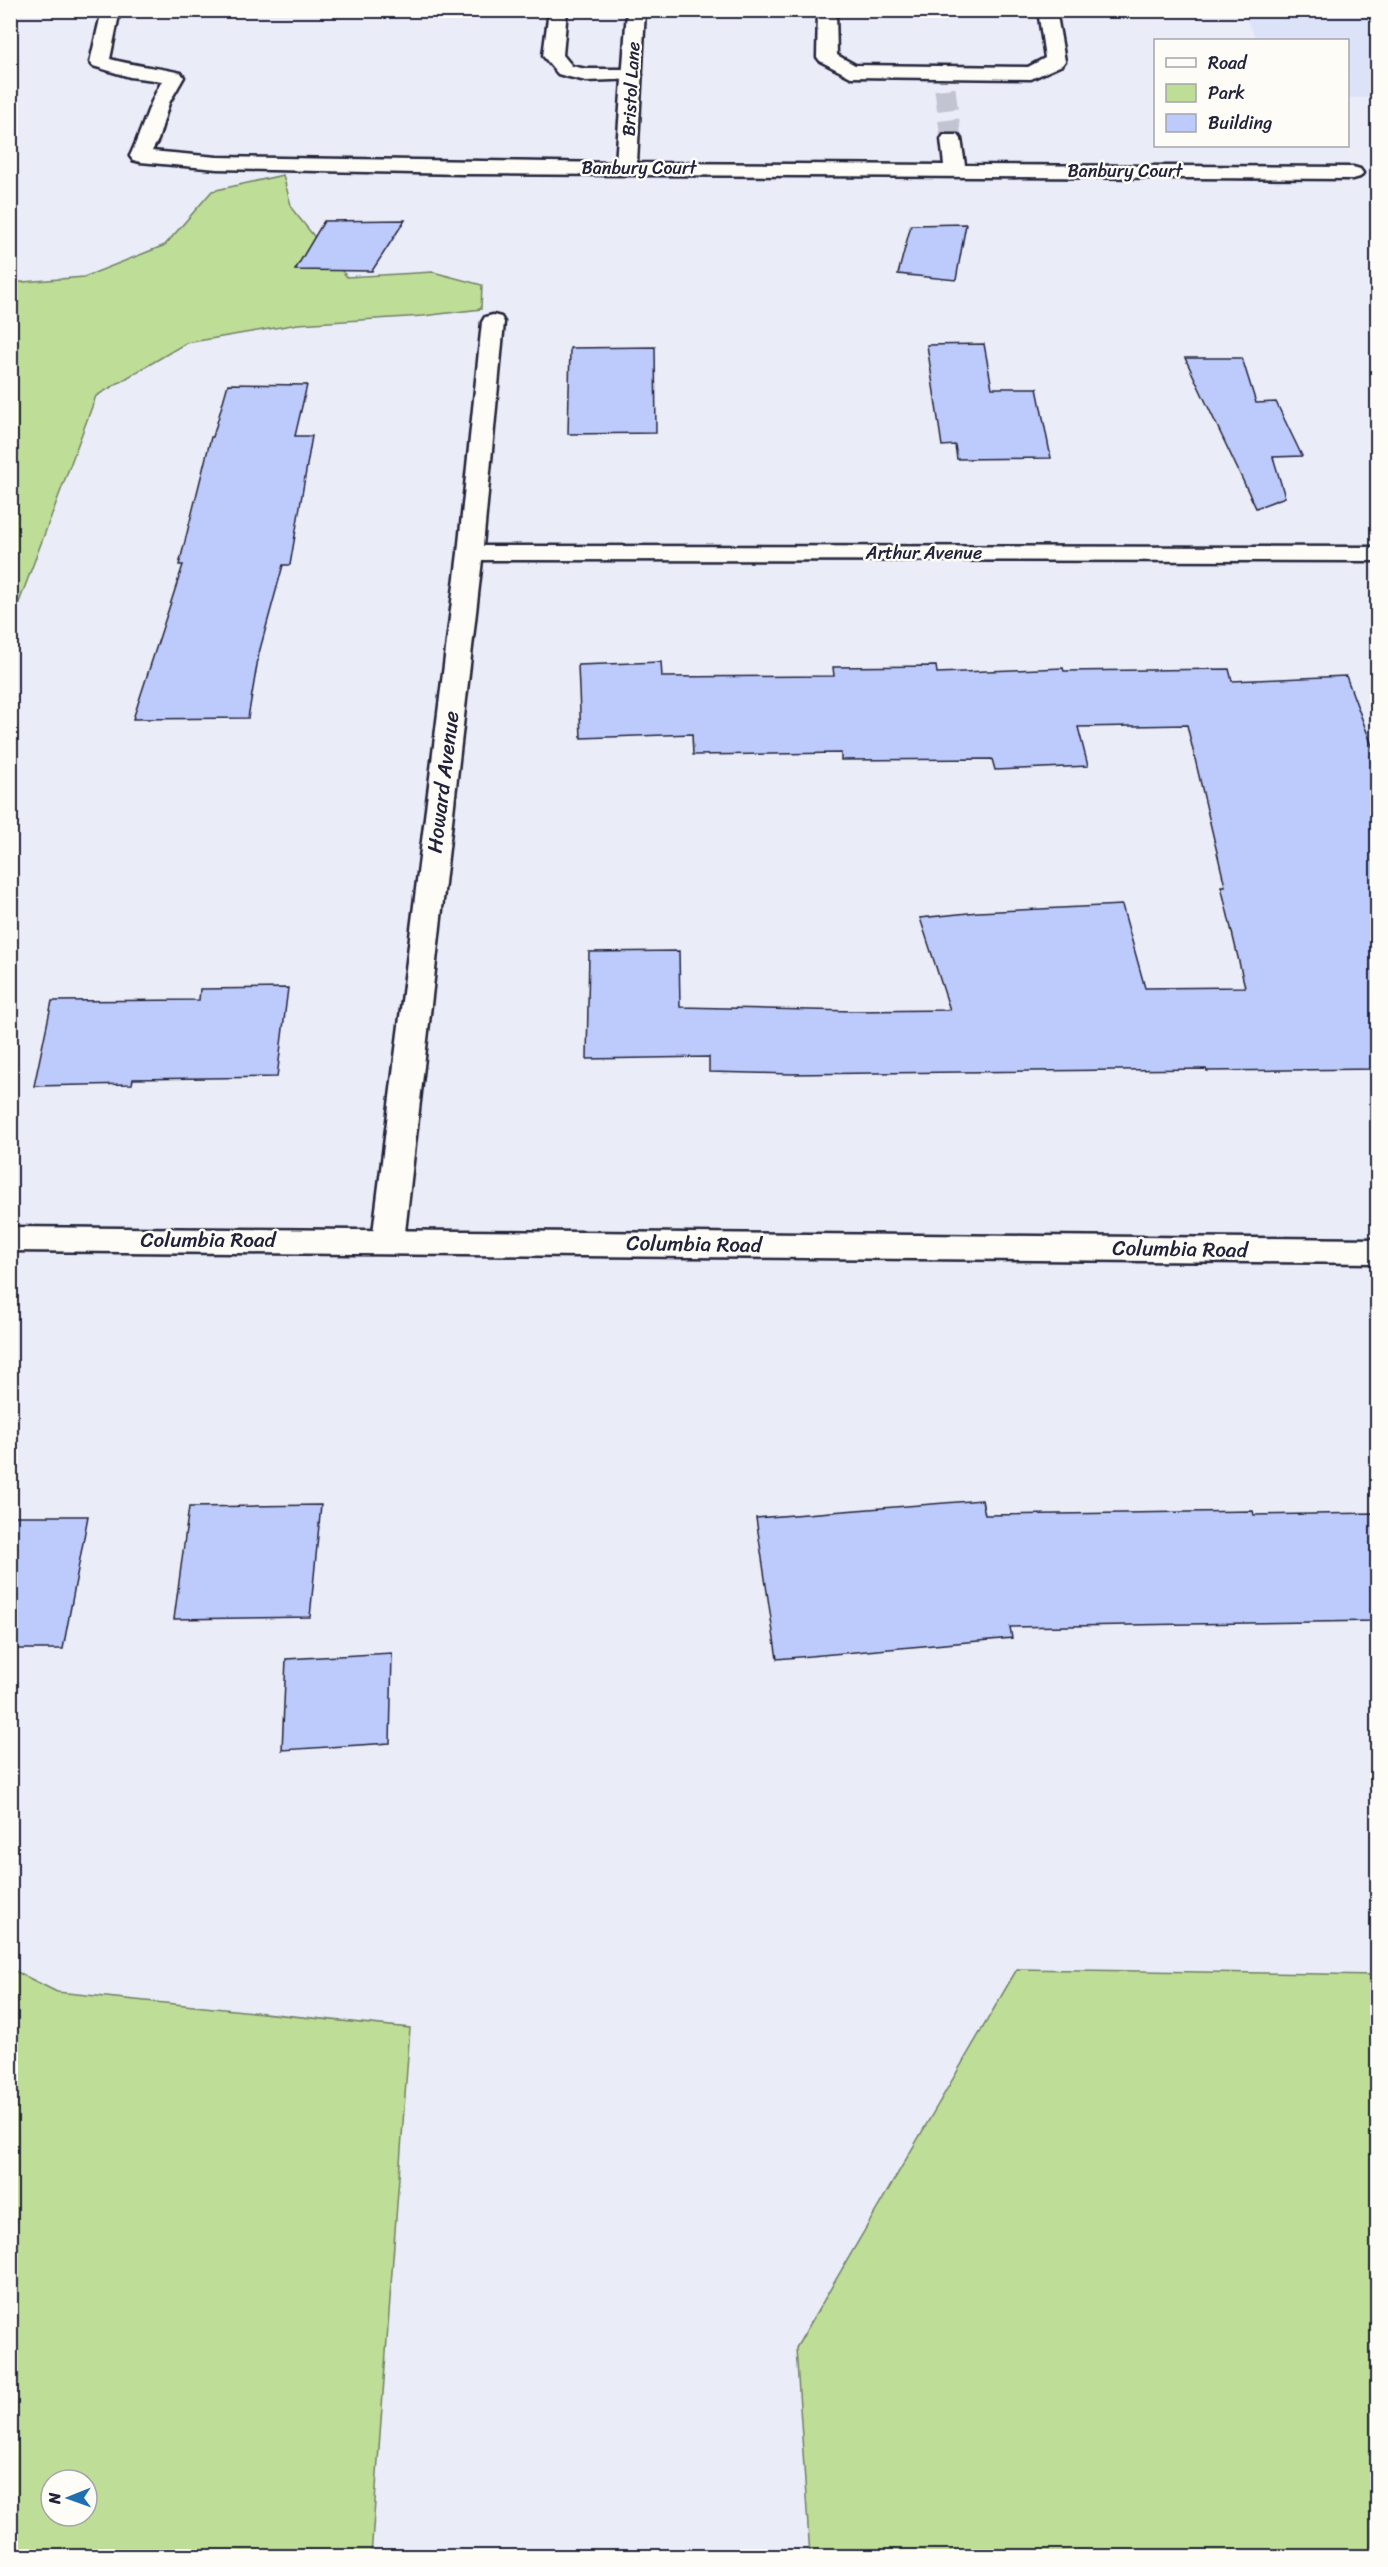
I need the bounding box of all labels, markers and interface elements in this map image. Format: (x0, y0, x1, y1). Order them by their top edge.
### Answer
legend (1154, 39, 1349, 147)
street label: Bristol Lane (613, 41, 649, 137)
text: Road (1208, 47, 1248, 79)
text: Park (1208, 77, 1245, 109)
text: Building (1208, 107, 1272, 139)
street label: Banbury Court (581, 152, 697, 184)
street label: Banbury Court (1067, 155, 1183, 187)
street label: Arthur Avenue (865, 537, 982, 569)
street label: Howard Avenue (415, 709, 471, 855)
street label: Columbia Road (140, 1221, 278, 1259)
street label: Columbia Road (626, 1224, 764, 1264)
street label: Columbia Road (1112, 1229, 1250, 1269)
north arrow (39, 2468, 99, 2528)
text: N (40, 2492, 69, 2505)

